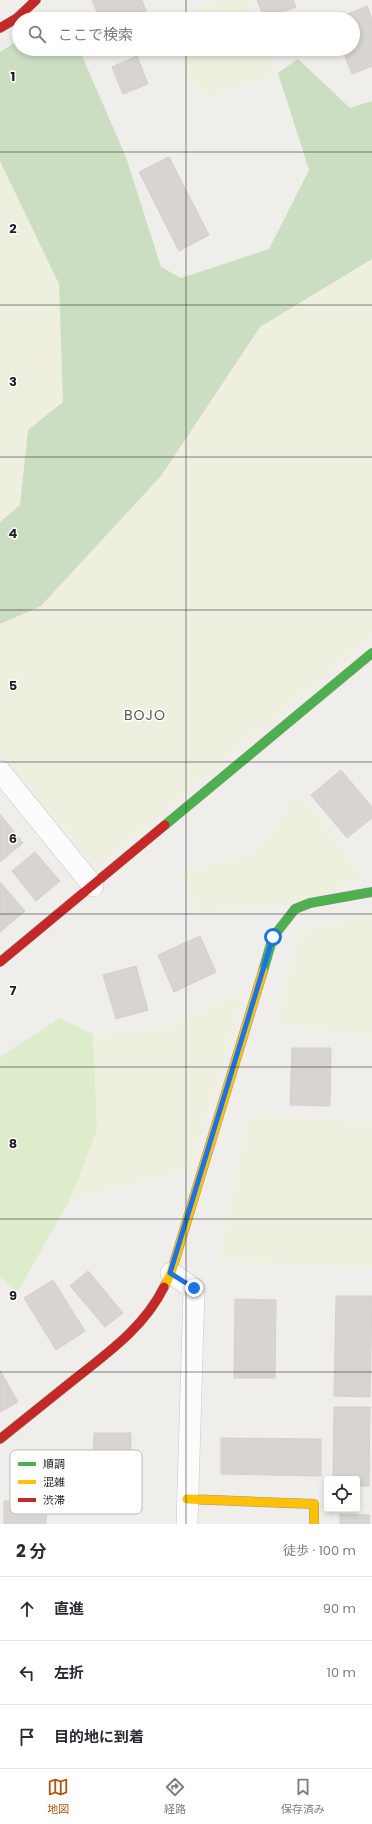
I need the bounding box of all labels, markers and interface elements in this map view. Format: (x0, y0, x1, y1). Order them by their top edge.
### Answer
search box (12, 12, 360, 56)
icon: search (26, 23, 48, 45)
text: ここで検索 (58, 24, 133, 45)
text: 1 (11, 67, 15, 86)
text: 2 (9, 219, 17, 238)
text: 3 (9, 372, 17, 391)
text: 4 (9, 524, 18, 543)
text: 5 (9, 676, 17, 695)
district label: BOJO (124, 705, 166, 725)
text: 6 (9, 829, 17, 848)
route start (264, 928, 282, 946)
text: 7 (10, 981, 17, 1000)
text: 8 (9, 1134, 17, 1153)
route end (185, 1279, 203, 1297)
text: 9 (9, 1286, 17, 1305)
legend (10, 1450, 142, 1514)
text: 順調 (43, 1456, 65, 1472)
text: 混雑 (43, 1474, 65, 1490)
map controls (324, 1476, 360, 1512)
button: locate (324, 1476, 360, 1512)
text: 渋滞 (43, 1492, 65, 1508)
text: 2 分 (16, 1539, 46, 1563)
text: 徒歩 · 100 m (283, 1541, 356, 1560)
icon: ahead (16, 1598, 38, 1620)
text: 直進 (54, 1598, 84, 1619)
text: 90 m (323, 1599, 356, 1618)
icon: left (16, 1662, 38, 1684)
text: 左折 (54, 1662, 84, 1683)
text: 10 m (327, 1663, 356, 1682)
icon: arrive (16, 1726, 38, 1748)
text: 目的地に到着 (54, 1726, 144, 1747)
tab: 地図 (47, 1776, 69, 1818)
tab: 経路 (164, 1776, 186, 1818)
tab: 保存済み (281, 1776, 325, 1818)

